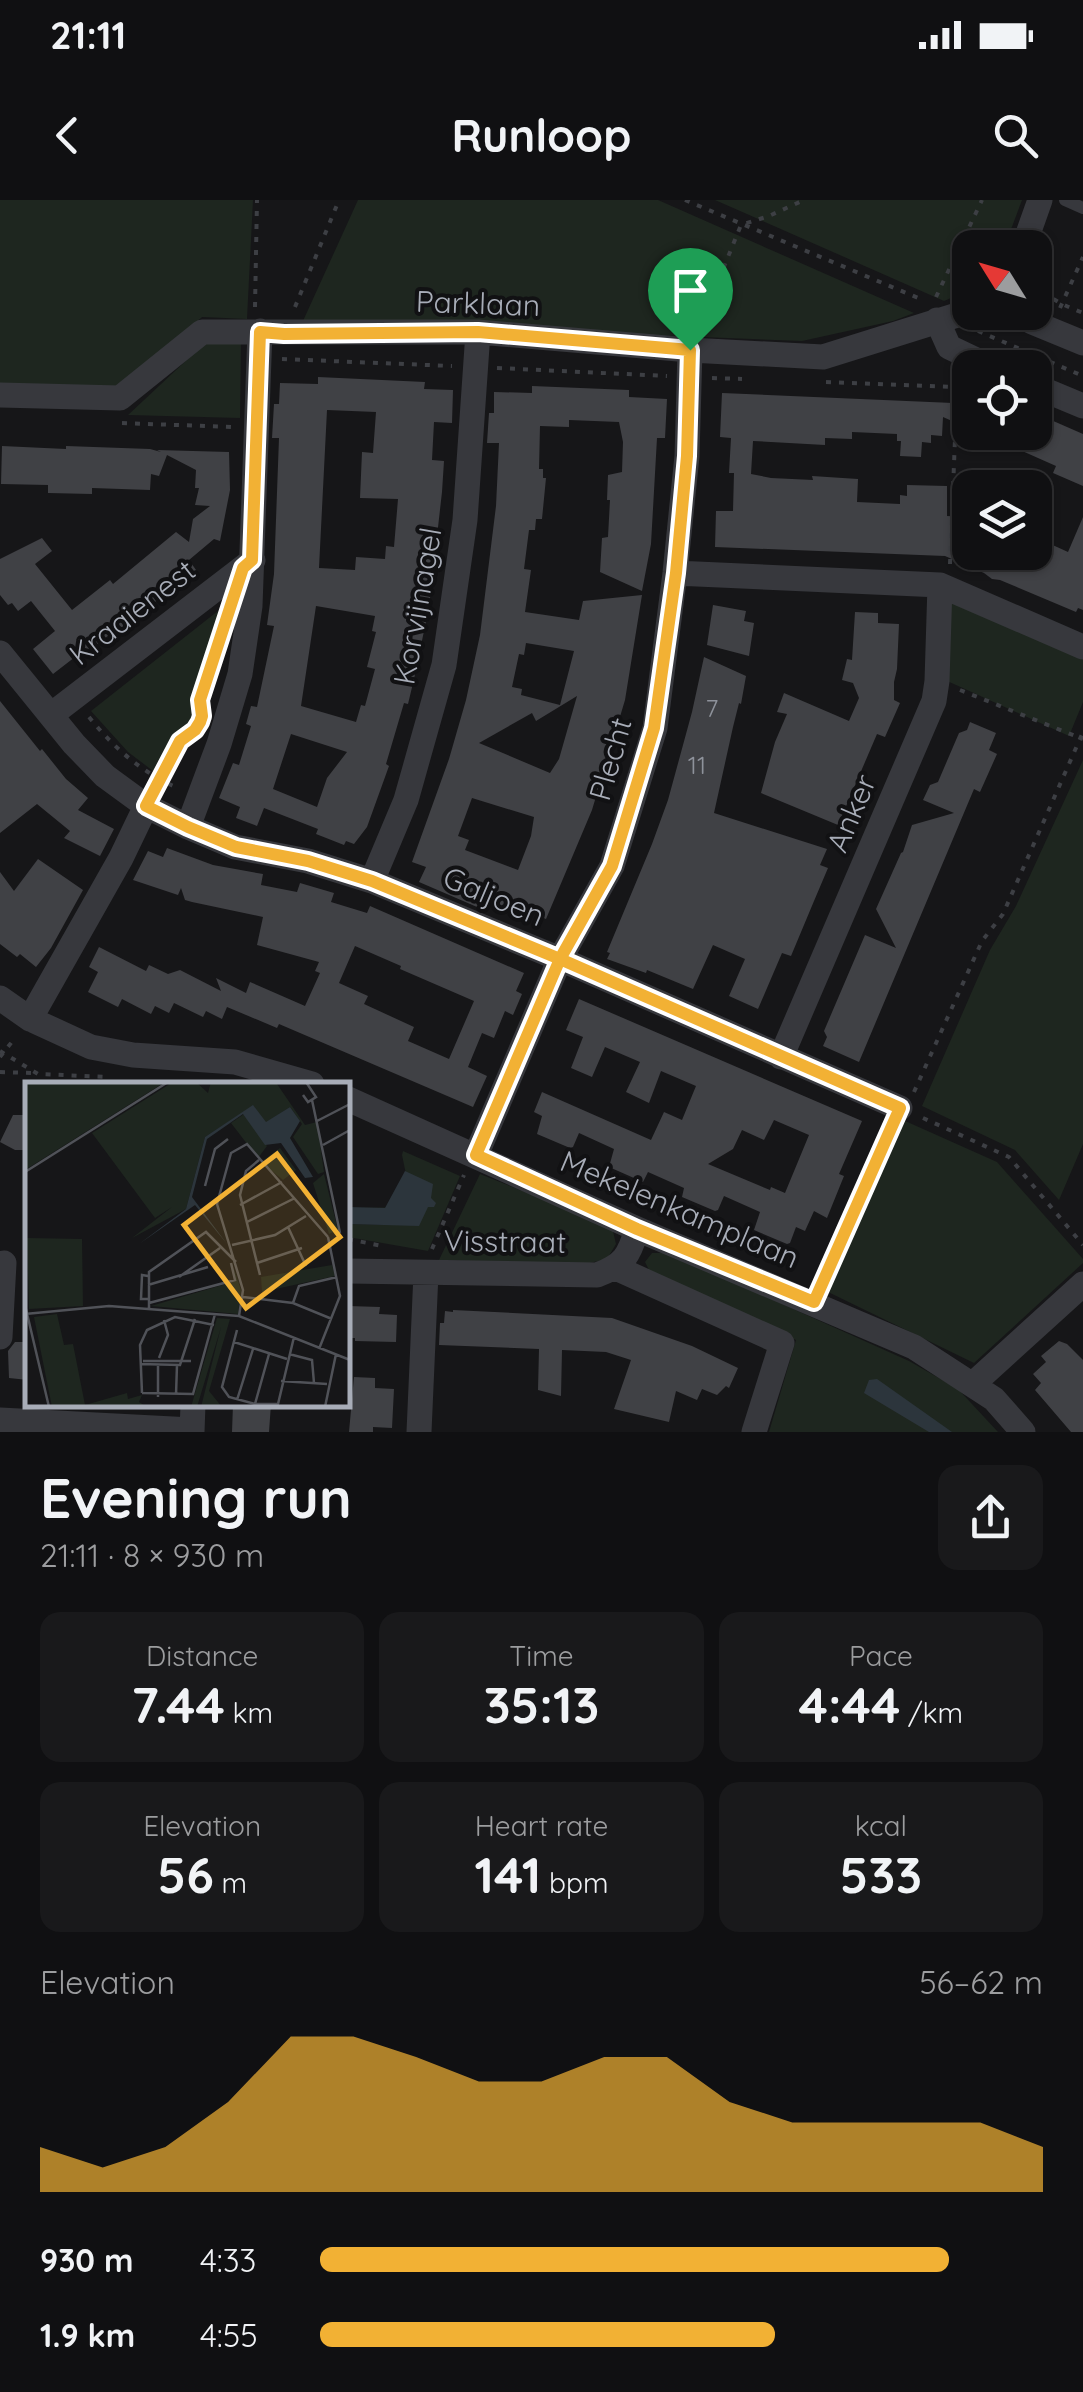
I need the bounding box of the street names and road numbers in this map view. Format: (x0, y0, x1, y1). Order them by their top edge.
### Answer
street label: Parklaan (415, 282, 541, 324)
street label: Korvijnagel (385, 525, 449, 687)
street label: Kraaienest (61, 551, 203, 673)
street label: Plecht (580, 713, 640, 805)
street label: Anker (818, 768, 884, 858)
street label: Galjoen (438, 858, 550, 934)
street label: Mekelenkamplaan (555, 1142, 805, 1276)
street label: Visstraat (443, 1221, 567, 1261)

